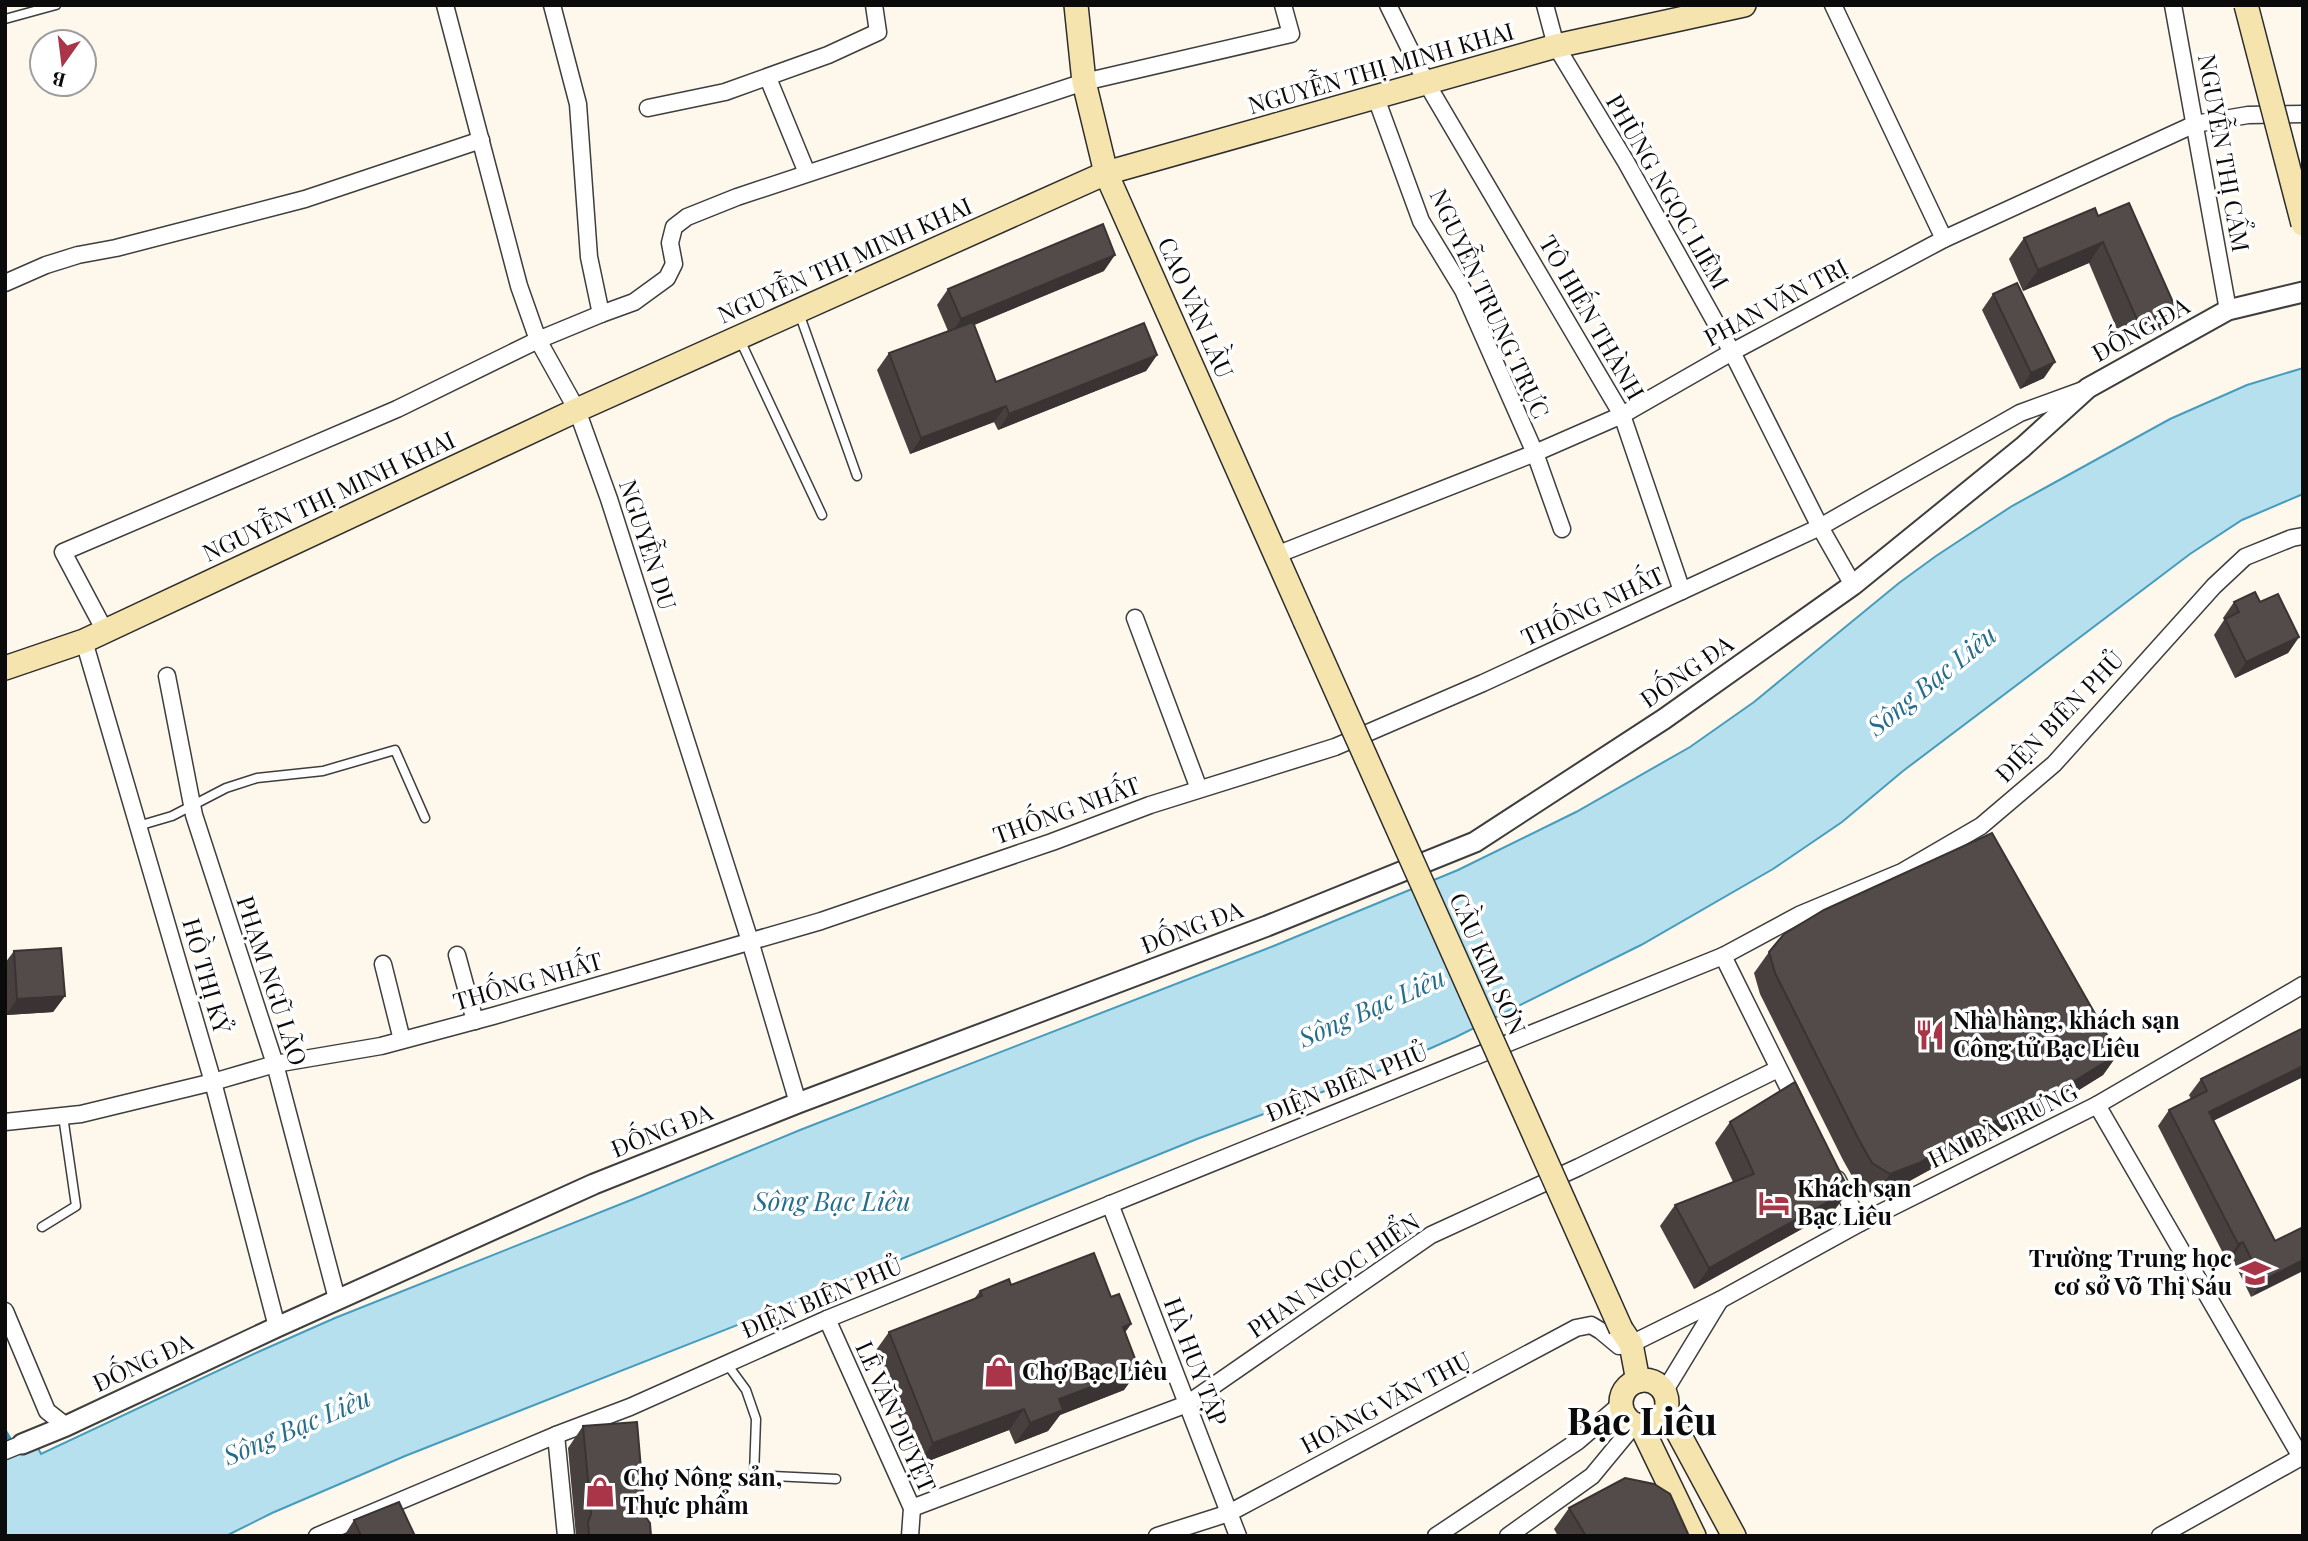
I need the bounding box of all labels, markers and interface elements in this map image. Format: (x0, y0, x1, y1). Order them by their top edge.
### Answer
street label: NGUYỄN THỊ MINH KHAI (1243, 12, 1517, 120)
north arrow (28, 28, 98, 98)
street label: NGUYỄN THỊ CẨM (2192, 51, 2260, 254)
text: B (49, 66, 68, 95)
street label: PHÙNG NGỌC LIÊM (1600, 88, 1738, 294)
street label: NGUYỄN TRUNG TRỰC (1423, 182, 1560, 423)
street label: NGUYỄN THỊ MINH KHAI (711, 187, 976, 330)
street label: TÔ HIẾN THÀNH (1533, 227, 1655, 405)
street label: CAO VĂN LẦU (1151, 230, 1245, 383)
street label: PHAN VĂN TRỊ (1698, 250, 1852, 352)
street label: ĐỐNG ĐA (2084, 285, 2195, 368)
street label: NGUYỄN THỊ MINH KHAI (196, 421, 460, 568)
street label: NGUYỄN DU (613, 474, 687, 614)
street label: THỐNG NHẤT (1514, 555, 1669, 652)
water label: Sông Bạc Liêu (1858, 617, 2003, 744)
street label: ĐỐNG ĐA (1631, 624, 1739, 714)
street label: ĐIỆN BIÊN PHỦ (1987, 643, 2130, 789)
street label: THỐNG NHẤT (987, 765, 1144, 850)
street label: CẦU KIM SƠN (1443, 886, 1537, 1039)
street label: ĐỐNG ĐA (1135, 889, 1248, 960)
street label: PHẠM NGŨ LÃO (230, 892, 315, 1069)
street label: HỒ THỊ KỶ (176, 913, 243, 1037)
street label: THỐNG NHẤT (448, 941, 606, 1017)
water label: Sông Bạc Liêu (1292, 959, 1450, 1055)
place label: Nhà hàng, khách sạn Công tử Bạc Liêu (1953, 1003, 2180, 1063)
restaurant icon: Nhà hàng, khách sạn Công tử Bạc Liêu (1913, 1018, 1947, 1052)
street label: ĐIỆN BIÊN PHỦ (1261, 1034, 1432, 1128)
street label: HAI BÀ TRƯNG (1922, 1074, 2082, 1174)
street label: ĐỐNG ĐA (605, 1091, 717, 1164)
place label: Khách sạn Bạc Liêu (1797, 1171, 1912, 1231)
water label: Sông Bạc Liêu (752, 1183, 911, 1218)
hotel icon: Khách sạn Bạc Liêu (1757, 1186, 1791, 1220)
street label: PHAN NGỌC HIỂN (1239, 1203, 1425, 1344)
place label: Trường Trung học cơ sở Võ Thị Sáu (2029, 1241, 2232, 1301)
street label: ĐIỆN BIÊN PHỦ (736, 1248, 907, 1344)
school or university icon: Trường Trung học cơ sở Võ Thị Sáu (2238, 1256, 2272, 1290)
street label: HÀ HUY TẬP (1158, 1292, 1236, 1430)
street label: ĐỐNG ĐA (86, 1321, 198, 1398)
street label: LÊ VĂN DUYỆT (849, 1336, 944, 1497)
street label: HOÀNG VĂN THỤ (1294, 1343, 1476, 1460)
place label: Chợ Bạc Liêu (1022, 1354, 1168, 1386)
shop icon: Chợ Bạc Liêu (982, 1355, 1016, 1389)
water label: Sông Bạc Liêu (216, 1379, 376, 1473)
district label: Bạc Liêu (1567, 1394, 1717, 1445)
place label: Chợ Nông sản, Thực phẩm (623, 1460, 782, 1520)
shop icon: Chợ Nông sản, Thực phẩm (583, 1475, 617, 1509)

